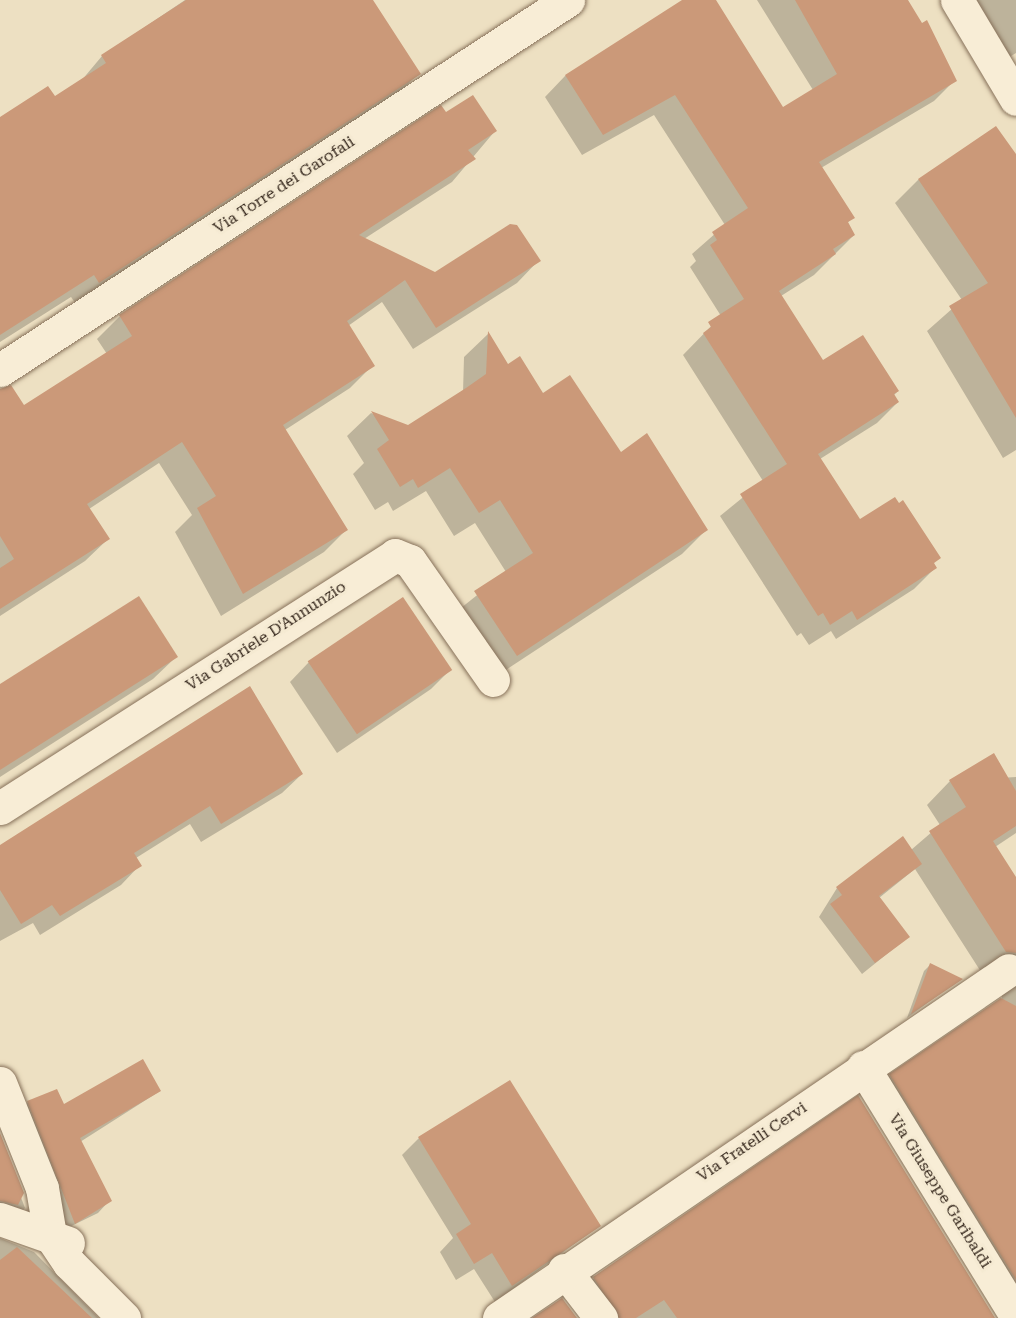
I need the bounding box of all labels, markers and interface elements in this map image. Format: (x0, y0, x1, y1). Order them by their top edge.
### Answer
street label: Via Torre dei Garofali (210, 132, 358, 238)
street label: Via Gabriele D'Annunzio (182, 577, 350, 695)
street label: Via Fratelli Cervi (693, 1098, 811, 1186)
street label: Via Giuseppe Garibaldi (885, 1110, 995, 1272)

